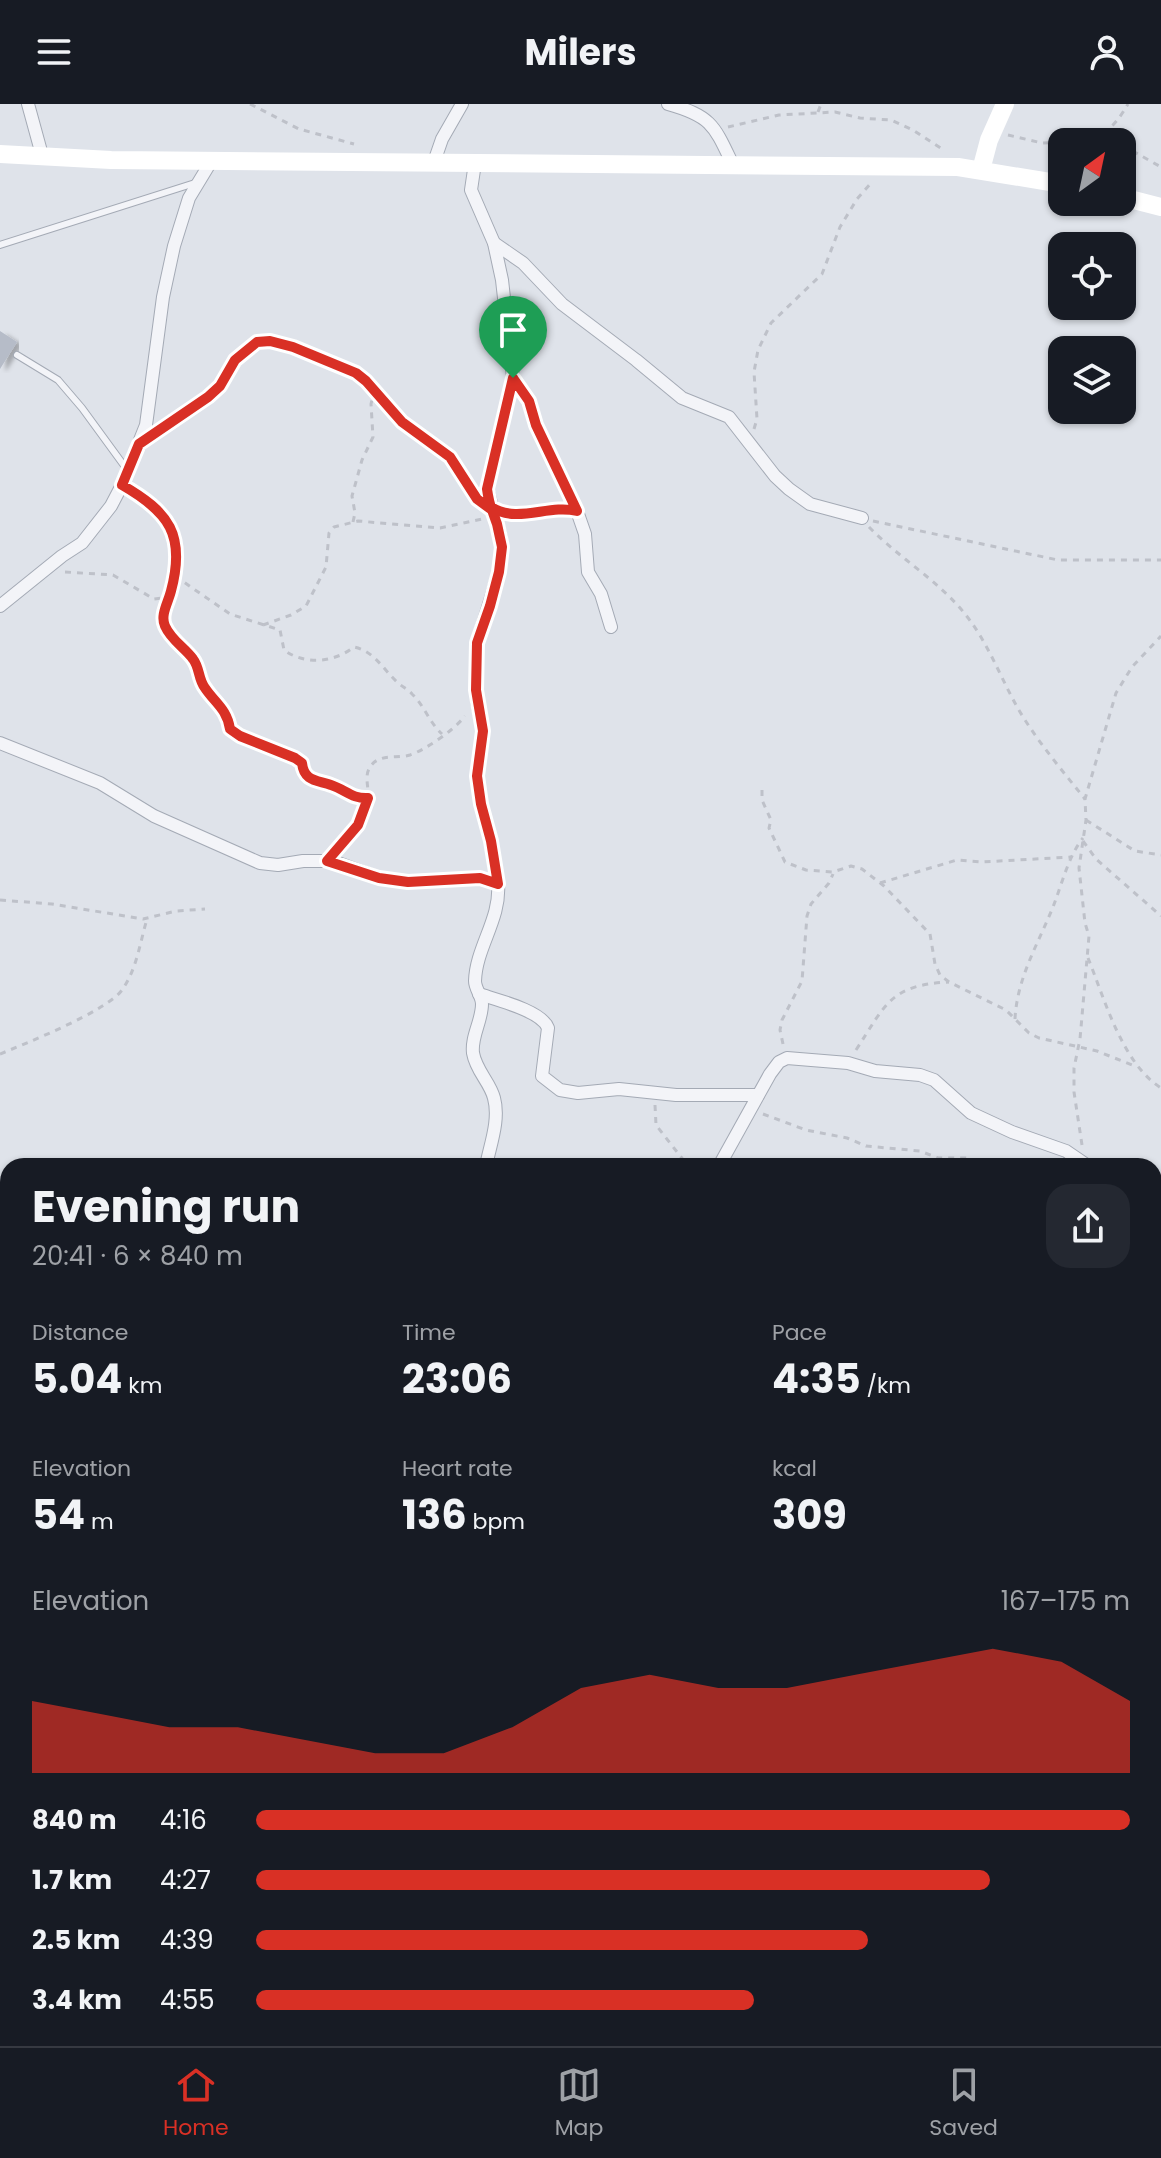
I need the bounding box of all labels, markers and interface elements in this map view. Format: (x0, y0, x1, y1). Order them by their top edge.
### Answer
text: Milers (525, 27, 636, 78)
icon: menu (32, 30, 76, 74)
icon: person (1085, 30, 1129, 74)
north arrow (1048, 128, 1136, 216)
map controls (1048, 128, 1136, 424)
button: locate (1048, 232, 1136, 320)
pin (479, 296, 547, 378)
icon: arrive (491, 308, 535, 352)
button: layers (1048, 336, 1136, 424)
text: Evening run (32, 1176, 300, 1237)
button: share (1046, 1184, 1130, 1268)
text: 20:41 · 6 × 840 m (32, 1238, 243, 1274)
text: Distance (32, 1317, 128, 1348)
text: Time (402, 1317, 456, 1348)
text: Pace (772, 1317, 827, 1348)
text: 5.04 (32, 1351, 122, 1407)
text: 23:06 (402, 1351, 512, 1407)
text: 4:35 (772, 1351, 861, 1407)
text: km (122, 1370, 162, 1401)
text: /km (861, 1370, 911, 1401)
text: Elevation (32, 1453, 131, 1484)
text: Heart rate (402, 1453, 513, 1484)
text: kcal (772, 1453, 817, 1484)
text: 54 (32, 1487, 85, 1543)
text: 136 (402, 1487, 467, 1543)
text: 309 (772, 1487, 847, 1543)
text: m (85, 1506, 114, 1537)
text: bpm (467, 1506, 525, 1537)
text: Elevation (32, 1583, 149, 1619)
text: 167–175 m (1001, 1583, 1130, 1619)
text: 840 m (32, 1802, 116, 1838)
text: 4:16 (160, 1802, 207, 1838)
text: 1.7 km (32, 1862, 112, 1898)
text: 4:27 (160, 1862, 211, 1898)
text: 2.5 km (32, 1922, 120, 1958)
text: 4:39 (160, 1922, 214, 1958)
text: 3.4 km (32, 1982, 122, 2018)
text: 4:55 (160, 1982, 215, 2018)
tab: Home (163, 2063, 229, 2144)
tab: Map (555, 2063, 603, 2144)
tab: Saved (929, 2063, 998, 2144)

